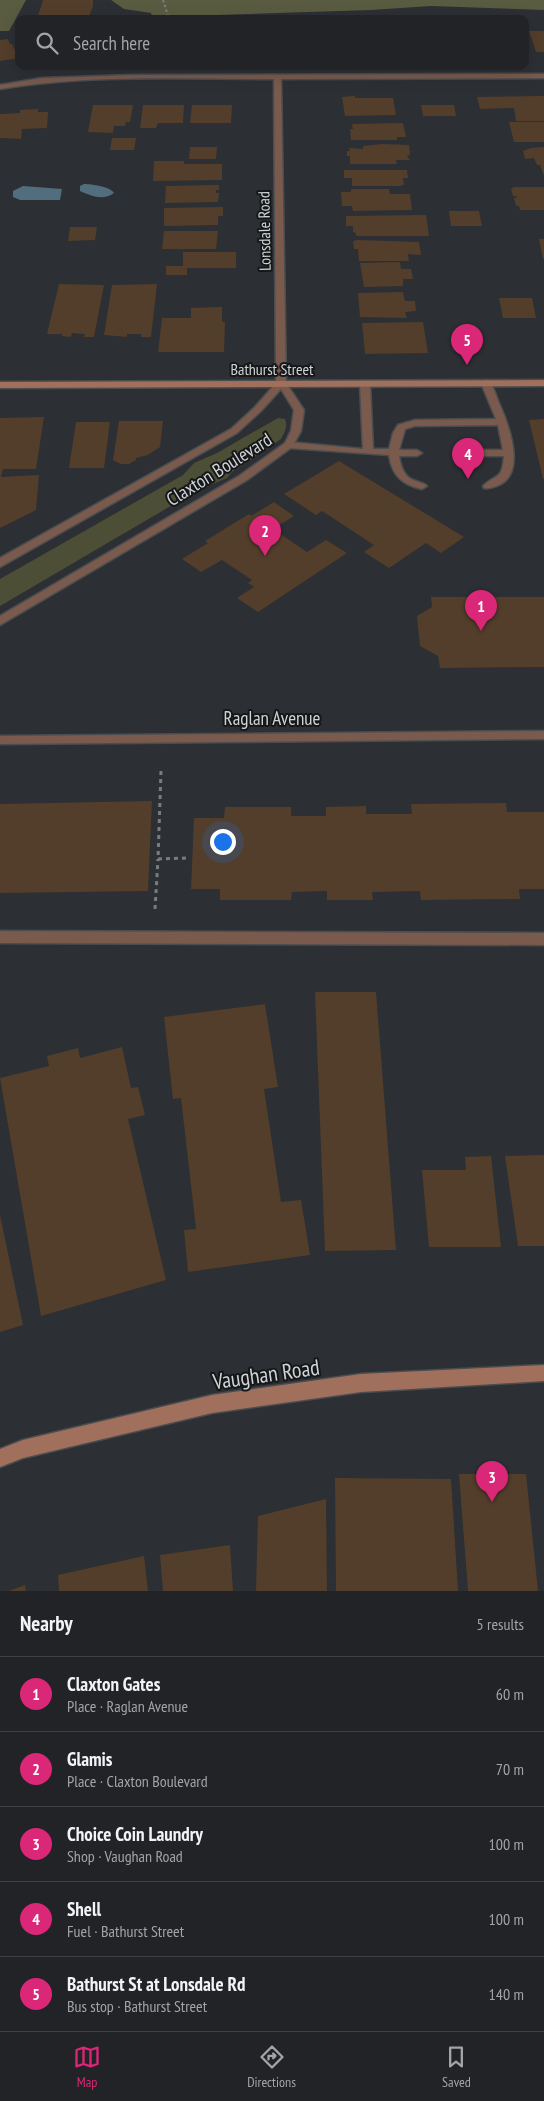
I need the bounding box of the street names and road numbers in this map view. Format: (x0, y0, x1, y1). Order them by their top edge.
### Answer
street label: Lonsdale Road (253, 191, 275, 271)
street label: Bathurst Street (230, 359, 314, 379)
street label: Claxton Boulevard (162, 427, 276, 511)
street label: Raglan Avenue (224, 706, 321, 730)
street label: Vaughan Road (210, 1353, 321, 1395)

